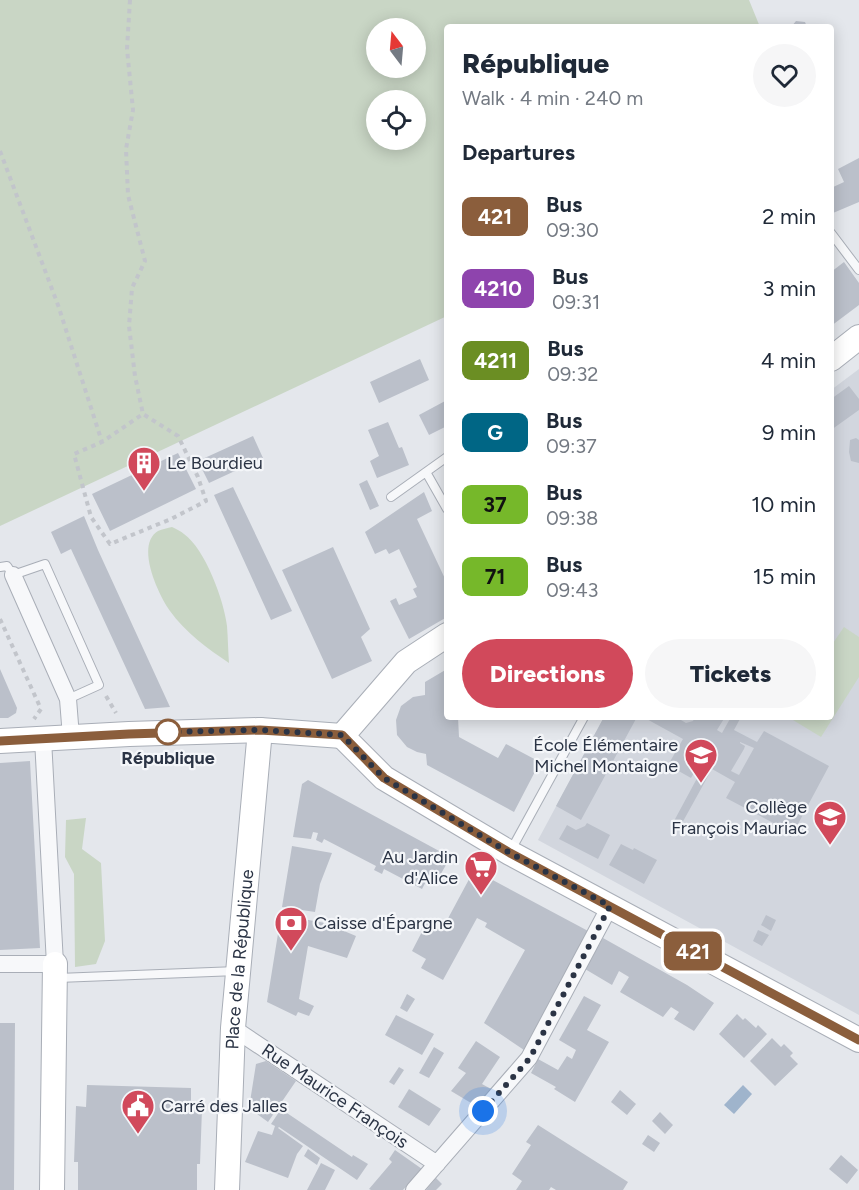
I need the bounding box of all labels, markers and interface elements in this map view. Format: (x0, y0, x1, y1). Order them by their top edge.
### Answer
north arrow (366, 18, 426, 78)
map controls (366, 18, 426, 150)
button: heart (753, 44, 816, 107)
text: République (462, 46, 609, 80)
text: Walk · 4 min · 240 m (462, 86, 643, 110)
button: locate (366, 90, 426, 150)
text: Departures (462, 139, 575, 166)
text: Bus (546, 191, 582, 218)
text: 2 min (762, 203, 816, 230)
text: 421 (478, 204, 512, 229)
text: 09:30 (546, 218, 599, 242)
text: Bus (552, 263, 588, 290)
text: 3 min (762, 275, 816, 302)
text: 4210 (474, 276, 522, 301)
text: 09:31 (552, 290, 600, 314)
text: Bus (547, 335, 583, 362)
text: 4 min (761, 347, 816, 374)
text: 4211 (474, 348, 517, 373)
text: 09:32 (547, 362, 598, 386)
text: Bus (546, 407, 582, 434)
text: 9 min (762, 419, 816, 446)
text: G (487, 420, 503, 445)
text: 09:37 (546, 434, 597, 458)
building icon: Le Bourdieu (126, 445, 162, 492)
place label: Le Bourdieu (167, 452, 263, 474)
text: Bus (546, 479, 582, 506)
text: 10 min (751, 491, 816, 518)
text: 37 (483, 492, 507, 517)
text: 09:38 (546, 506, 598, 530)
text: Bus (546, 551, 582, 578)
text: 15 min (753, 563, 816, 590)
text: 71 (485, 564, 505, 589)
text: 09:43 (546, 578, 599, 602)
button: Directions (462, 639, 633, 708)
button: Tickets (645, 639, 816, 708)
marker: République (155, 719, 181, 745)
place label: École Élémentaire Michel Montaigne (533, 734, 678, 777)
school or university icon: École Élémentaire Michel Montaigne (683, 737, 719, 784)
place label: République (121, 747, 215, 769)
place label: Collège François Mauriac (671, 796, 807, 839)
school or university icon: Collège François Mauriac (812, 799, 848, 846)
place label: Au Jardin d'Alice (382, 846, 458, 889)
supermarket icon: Au Jardin d'Alice (463, 849, 499, 896)
street label: Place de la République (221, 868, 258, 1050)
bank icon: Caisse d'Épargne (273, 905, 309, 952)
place label: Caisse d'Épargne (314, 912, 453, 934)
line badge: 421 (658, 932, 728, 970)
text: 421 (676, 939, 710, 964)
street label: Rue Maurice François (258, 1039, 412, 1153)
public building icon: Carré des Jalles (120, 1088, 156, 1135)
place label: Carré des Jalles (161, 1095, 287, 1117)
your location (468, 1096, 498, 1126)

